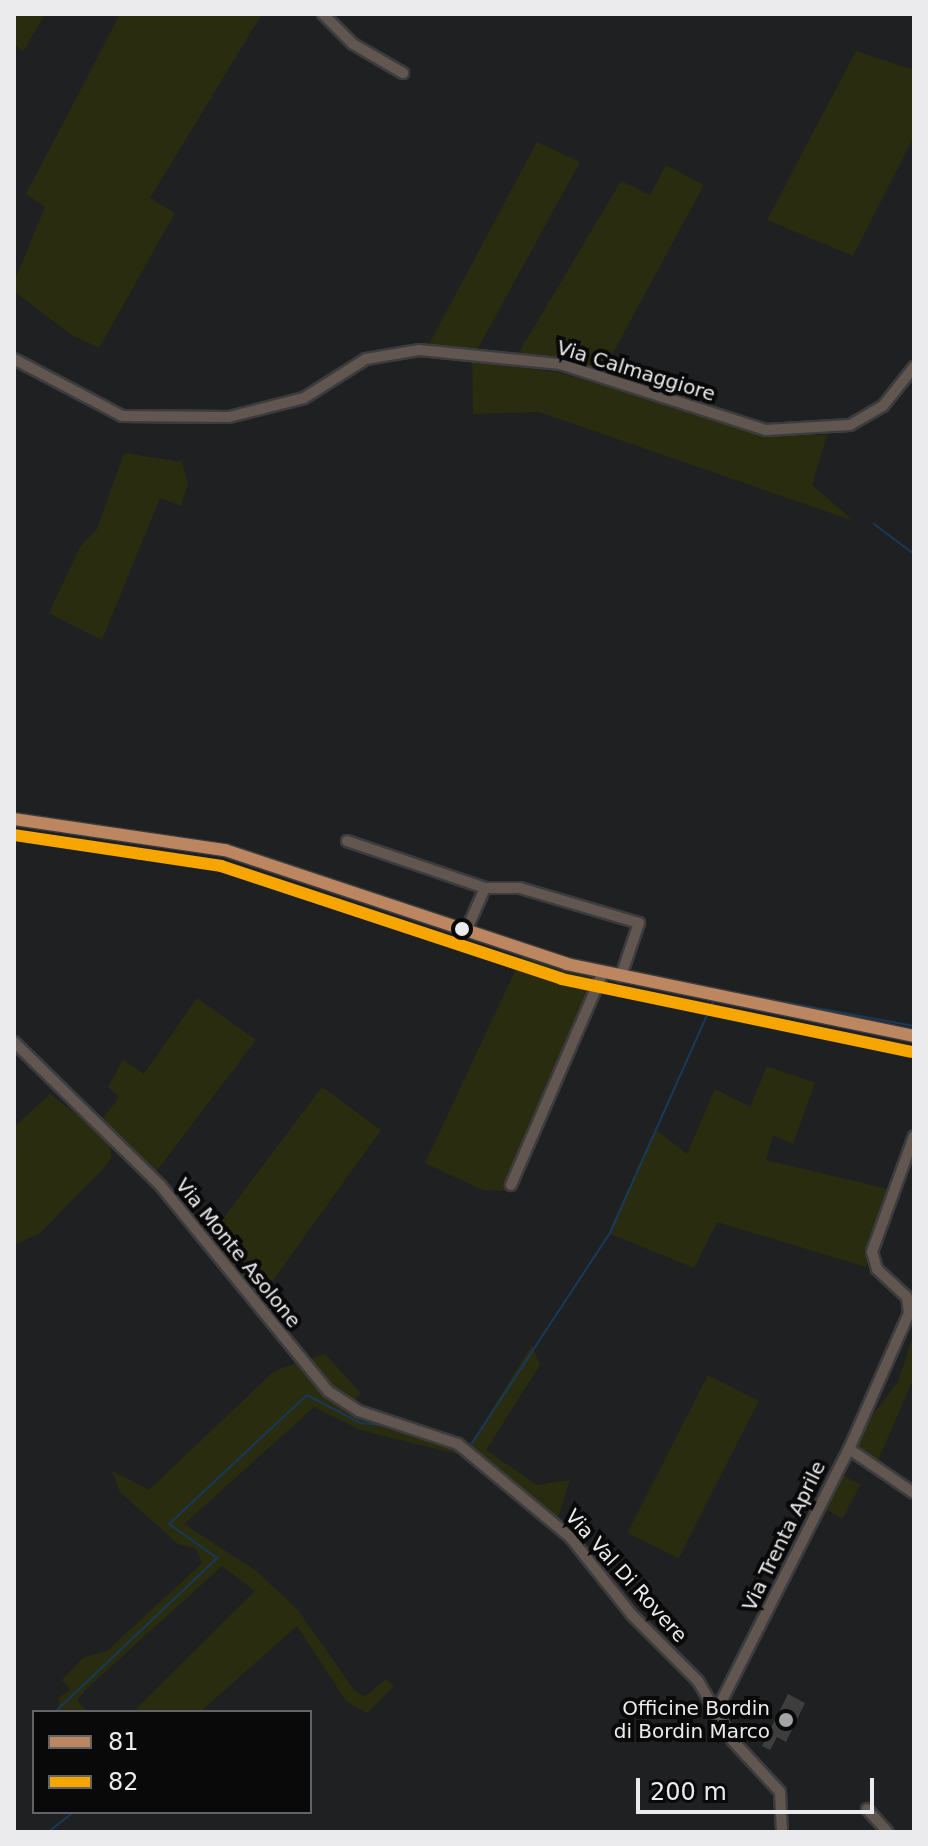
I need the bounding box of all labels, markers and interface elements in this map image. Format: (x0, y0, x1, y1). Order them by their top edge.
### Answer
street label: Via Calmaggiore (554, 336, 718, 406)
unlabelled marker (454, 921, 470, 937)
street label: Via Monte Asolone (170, 1173, 306, 1333)
street label: Via Trenta Aprile (737, 1457, 831, 1615)
street label: Via Val Di Rovere (560, 1505, 692, 1647)
place label: Officine Bordin di Bordin Marco (614, 1696, 770, 1743)
legend (32, 1710, 312, 1814)
marker: Officine Bordin di Bordin Marco (777, 1711, 795, 1729)
text: 81 (108, 1728, 139, 1756)
scale bar (640, 1762, 878, 1812)
text: 82 (108, 1768, 139, 1796)
text: 200 m (650, 1778, 727, 1806)

